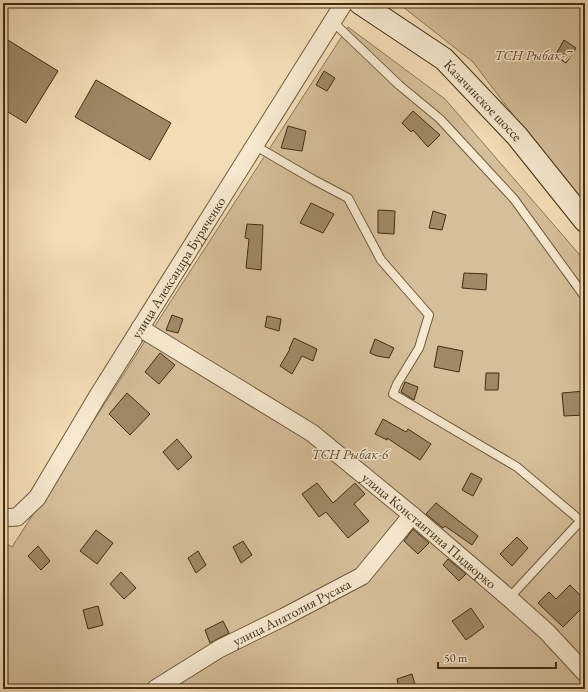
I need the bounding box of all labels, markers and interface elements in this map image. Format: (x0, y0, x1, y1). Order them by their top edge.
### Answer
park label: ТСН Рыбак-7 (495, 46, 574, 64)
street label: Казачинское шоссе (440, 56, 527, 145)
street label: улица Александра Буряченко (127, 193, 229, 342)
park label: ТСН Рыбак-6 (312, 445, 390, 463)
street label: улица Константина Пидворко (358, 469, 500, 592)
street label: улица Анатолия Русака (230, 574, 354, 650)
scale bar (438, 644, 556, 670)
text: 50 m (444, 650, 468, 666)

